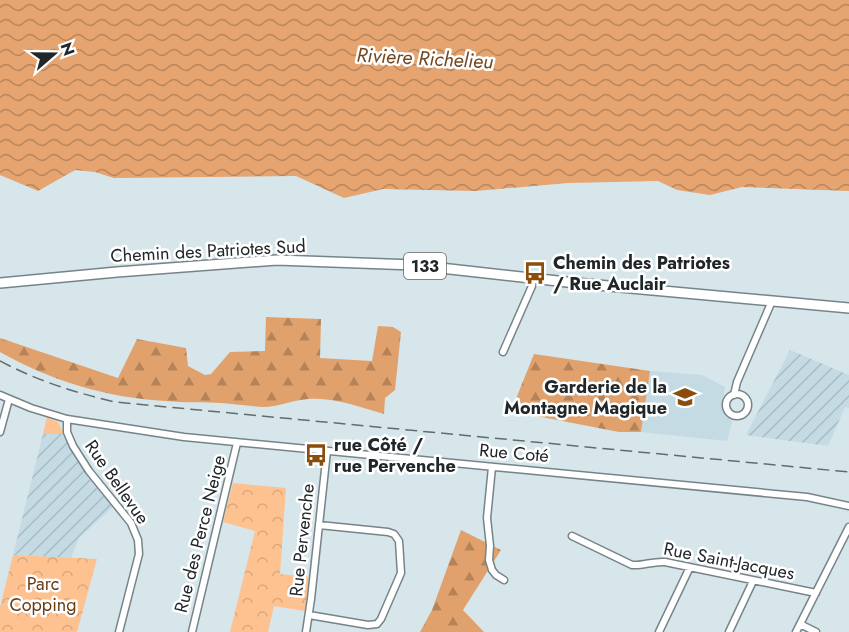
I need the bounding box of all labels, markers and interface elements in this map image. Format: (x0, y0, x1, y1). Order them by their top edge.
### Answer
north arrow (24, 24, 84, 84)
text: N (55, 39, 81, 59)
water label: Rivière Richelieu (356, 40, 494, 77)
street label: Chemin des Patriotes Sud (110, 233, 306, 269)
place label: Chemin des Patriotes / Rue Auclair (553, 250, 730, 297)
road number: 133 (404, 253, 446, 279)
bus stop icon: Chemin des Patriotes / Rue Auclair (522, 260, 548, 286)
place label: Garderie de la Montagne Magique (504, 374, 667, 421)
school or university icon: Garderie de la Montagne Magique (672, 384, 698, 410)
place label: rue Côté / rue Pervenche (334, 432, 456, 479)
street label: Rue Bellevue (78, 435, 156, 529)
street label: Rue Coté (478, 437, 550, 469)
bus stop icon: rue Côté / rue Pervenche (303, 442, 329, 468)
street label: Rue des Perce Neige (168, 452, 232, 616)
street label: Rue Pervenche (283, 482, 321, 598)
street label: Rue Saint-Jacques (661, 536, 797, 586)
park label: Parc Copping (9, 571, 77, 618)

